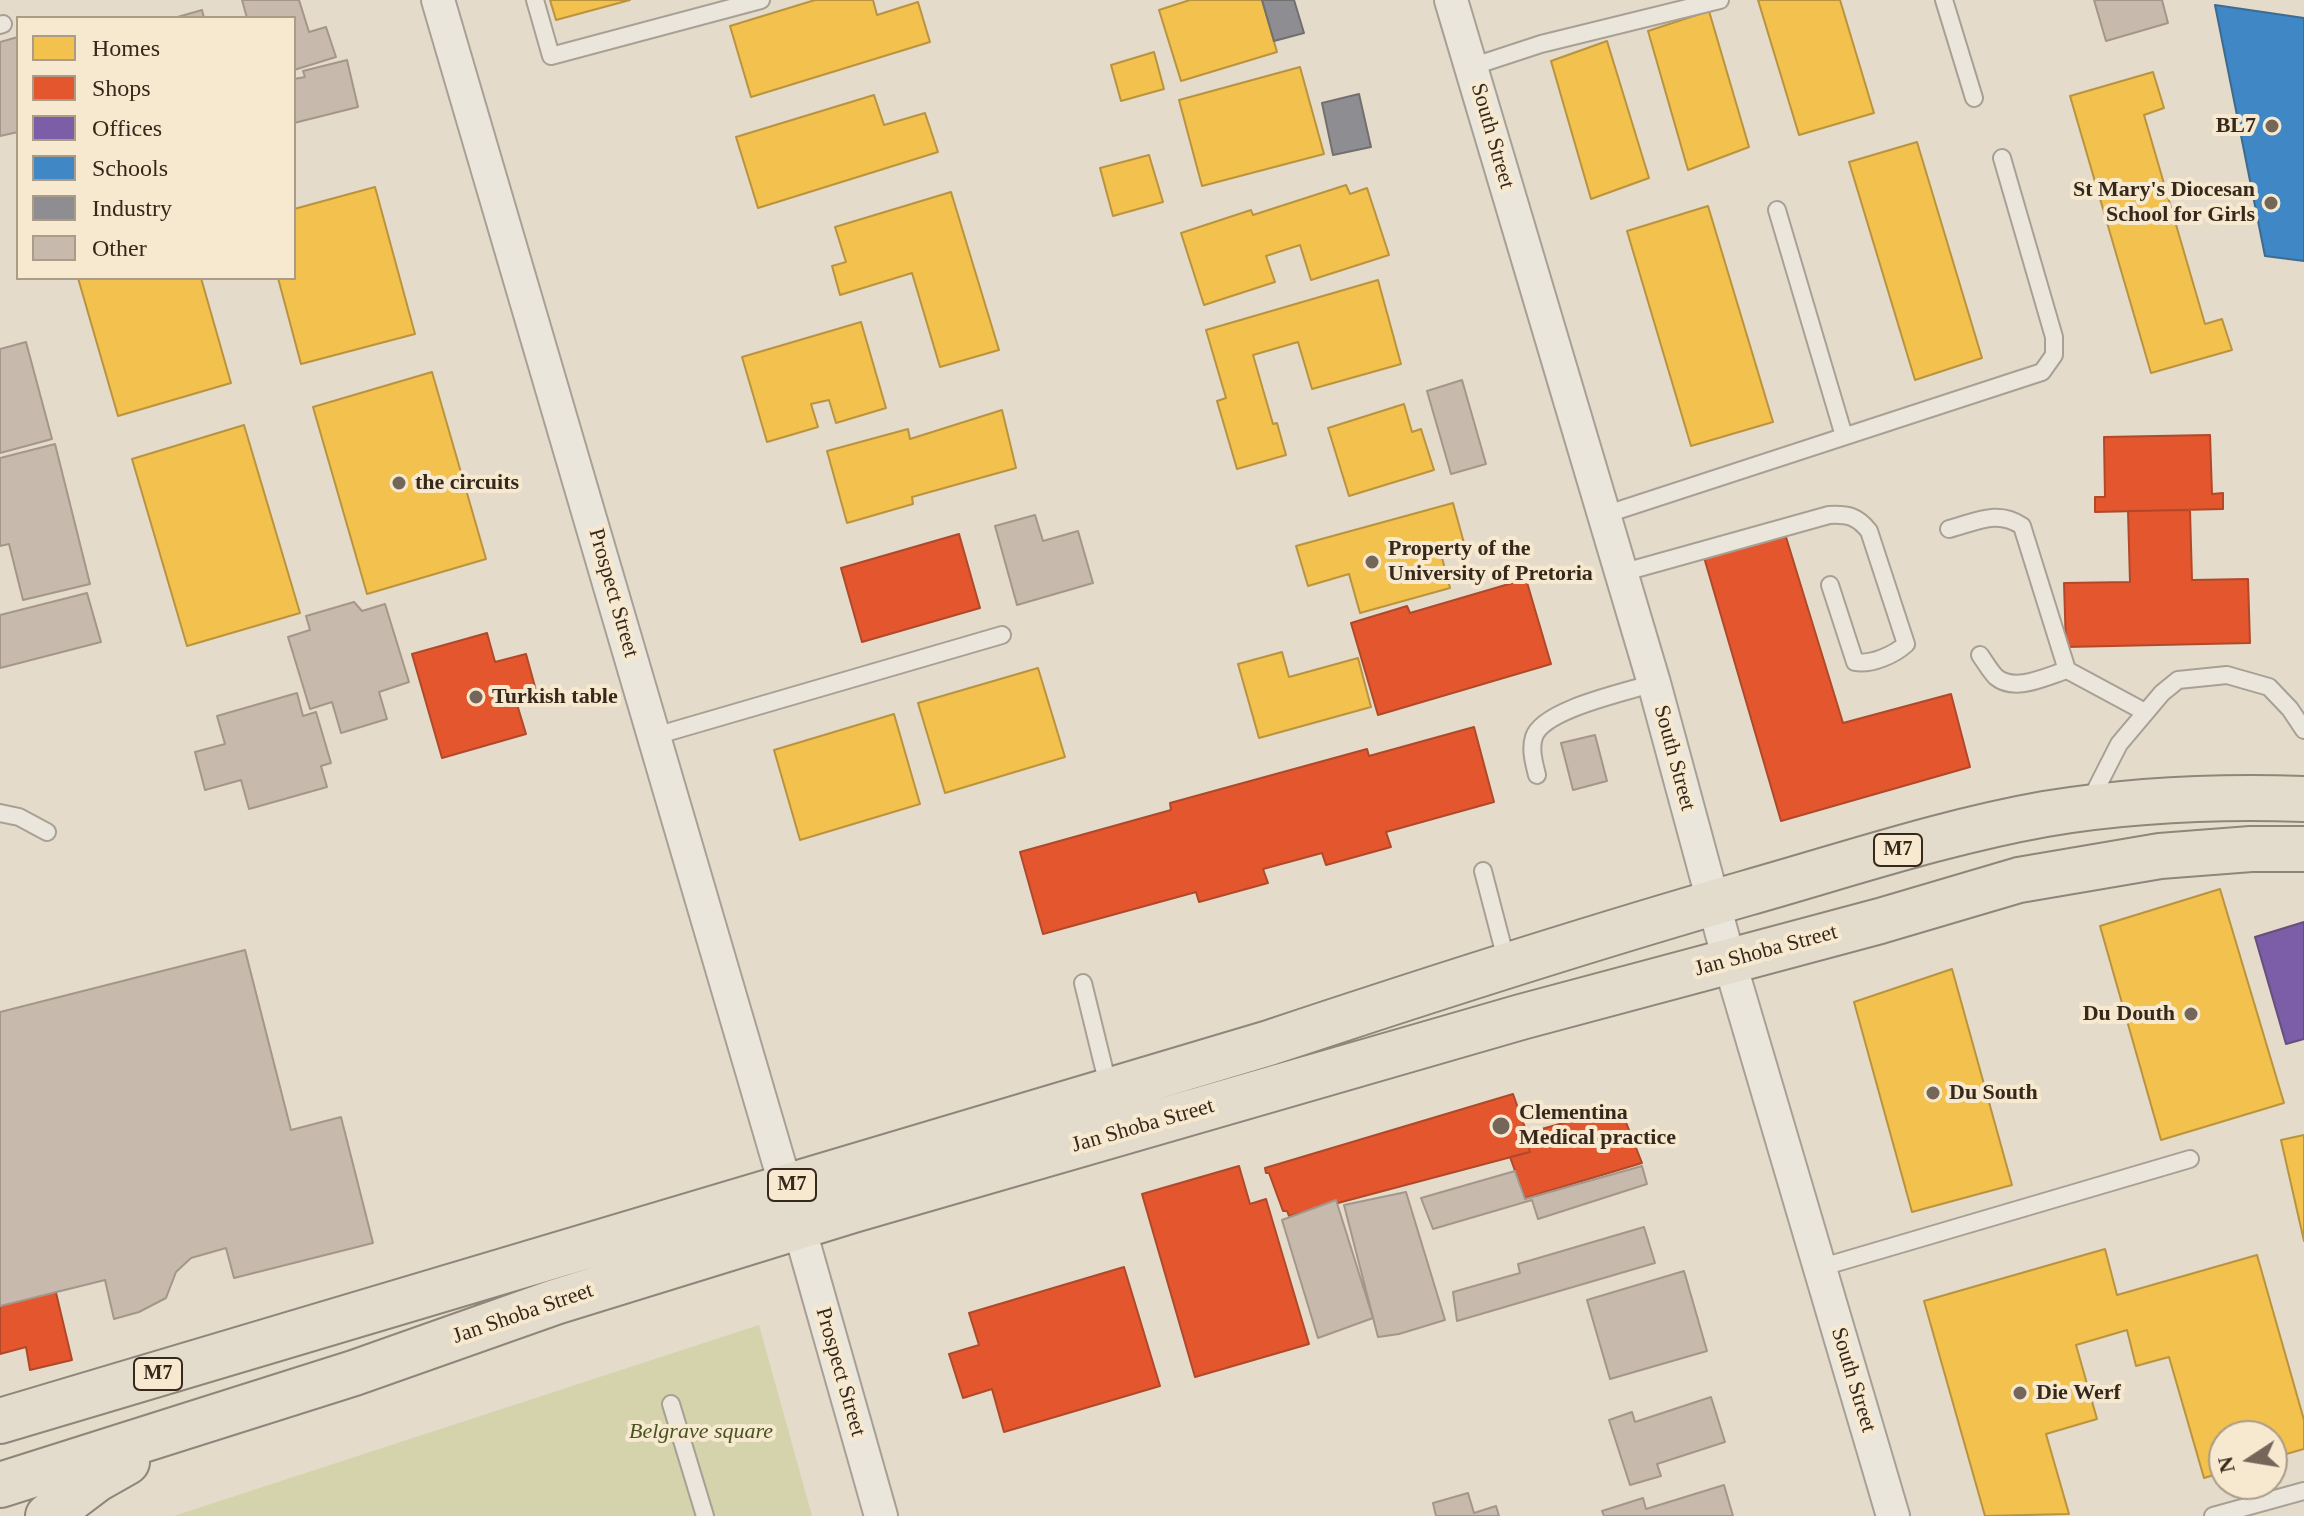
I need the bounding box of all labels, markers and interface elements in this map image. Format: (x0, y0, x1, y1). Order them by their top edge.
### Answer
legend (16, 16, 296, 280)
text: Homes (92, 35, 160, 61)
text: Shops (92, 75, 151, 101)
street label: South Street (1464, 80, 1520, 192)
place label: BL7 (2216, 113, 2256, 139)
text: Offices (92, 115, 162, 141)
marker: BL7 (2263, 117, 2281, 135)
text: Schools (92, 155, 168, 181)
place label: St Mary's Diocesan School for Girls (2073, 177, 2255, 228)
marker: St Mary's Diocesan School for Girls (2262, 194, 2280, 212)
text: Industry (92, 195, 172, 221)
text: Other (92, 235, 147, 261)
place label: the circuits (415, 470, 519, 496)
marker: the circuits (390, 474, 408, 492)
street label: Prospect Street (582, 526, 644, 660)
place label: Property of the University of Pretoria (1388, 536, 1593, 588)
marker: Property of the University of Pretoria (1363, 553, 1381, 571)
place label: Turkish table (492, 684, 618, 710)
marker: Turkish table (467, 688, 485, 706)
street label: South Street (1647, 702, 1701, 814)
road number: M7 (1874, 834, 1922, 866)
street label: Jan Shoba Street (1692, 919, 1840, 983)
place label: Du Douth (2083, 1001, 2175, 1027)
marker: Du Douth (2182, 1005, 2200, 1023)
place label: Du South (1949, 1080, 2038, 1106)
marker: Du South (1924, 1084, 1942, 1102)
street label: Jan Shoba Street (1069, 1093, 1217, 1159)
place label: Clementina Medical practice (1519, 1100, 1676, 1152)
marker: Clementina Medical practice (1490, 1115, 1512, 1137)
road number: M7 (768, 1169, 816, 1201)
street label: Jan Shoba Street (449, 1278, 597, 1350)
street label: Prospect Street (809, 1305, 871, 1439)
street label: South Street (1825, 1324, 1881, 1436)
road number: M7 (134, 1358, 182, 1390)
place label: Die Werf (2036, 1380, 2121, 1406)
marker: Die Werf (2011, 1384, 2029, 1402)
park label: Belgrave square (629, 1419, 773, 1445)
north arrow (2208, 1420, 2288, 1500)
text: N (2212, 1454, 2240, 1475)

